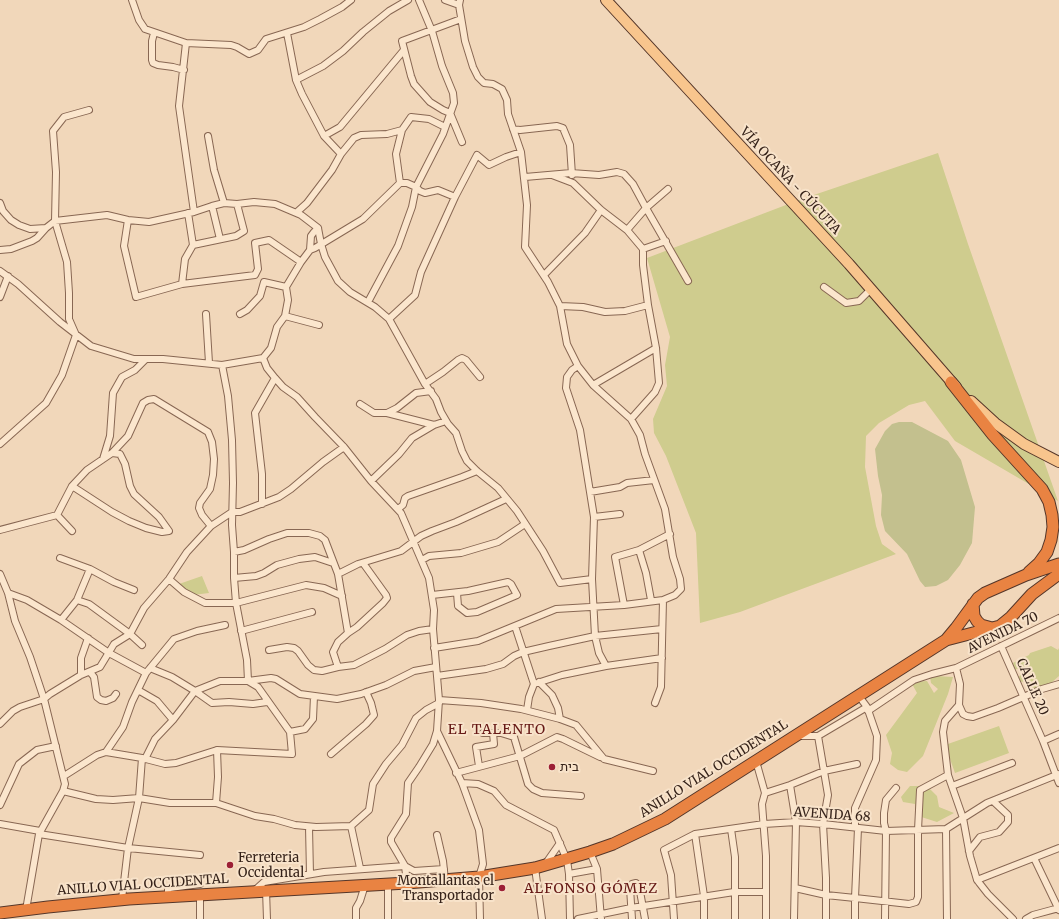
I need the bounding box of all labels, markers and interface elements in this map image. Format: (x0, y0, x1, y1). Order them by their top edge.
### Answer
street label: VÍA OCAÑA - CÚCUTA (736, 124, 844, 238)
street label: AVENIDA 70 (965, 609, 1041, 657)
street label: CALLE 20 (1013, 656, 1051, 718)
street label: ANILLO VIAL OCCIDENTAL (637, 717, 791, 821)
district label: EL TALENTO (448, 722, 546, 738)
place label: בית (560, 759, 579, 775)
marker: בית (547, 762, 557, 772)
street label: AVENIDA 68 (793, 805, 871, 825)
place label: Ferreteria Occidental (238, 850, 304, 881)
marker: Ferreteria Occidental (225, 860, 235, 870)
street label: ANILLO VIAL OCCIDENTAL (57, 871, 229, 899)
place label: Montallantas el Transportador (397, 873, 494, 904)
district label: ALFONSO GÓMEZ (524, 881, 658, 897)
marker: Montallantas el Transportador (497, 883, 507, 893)

